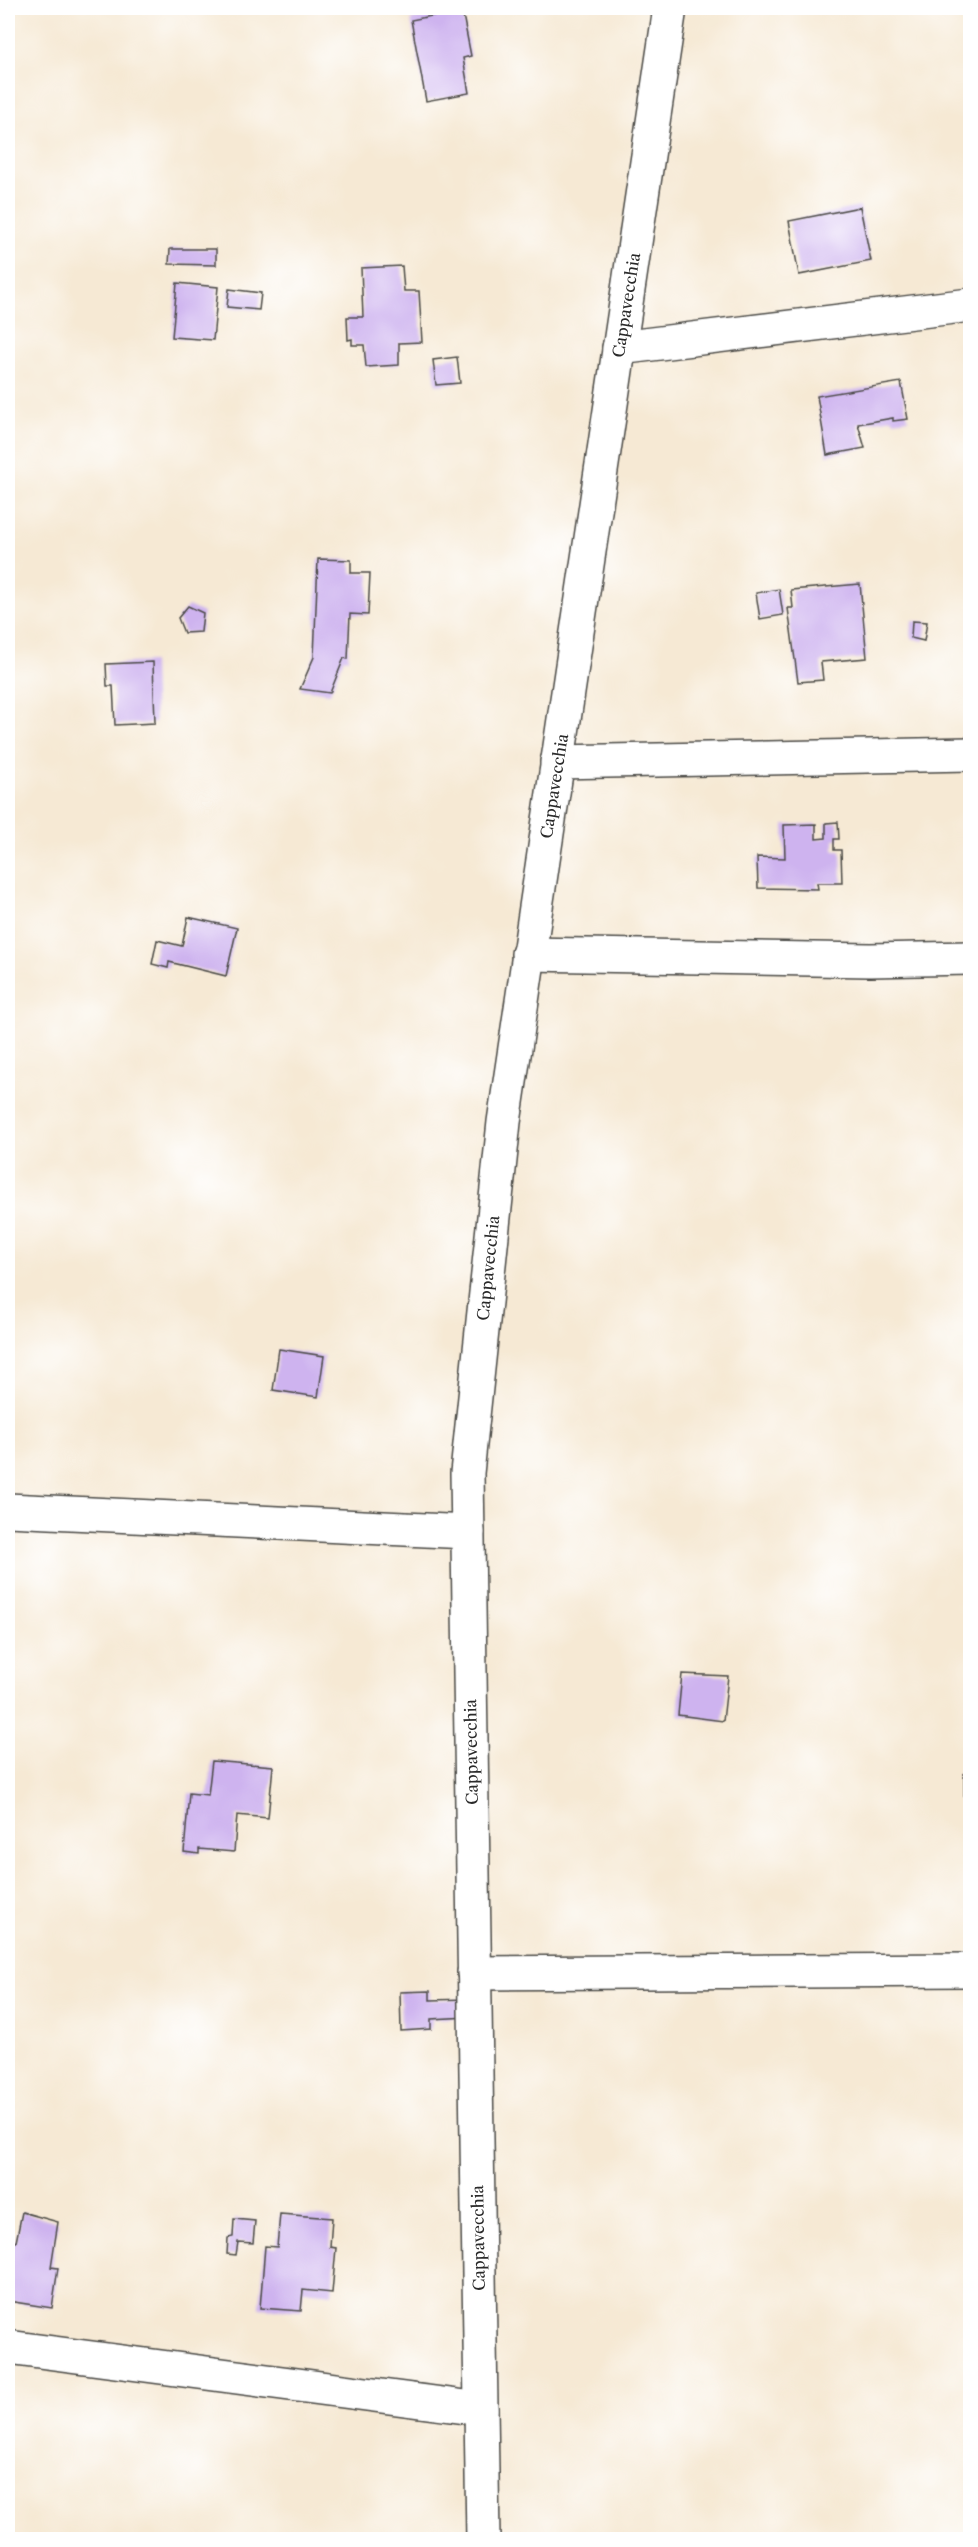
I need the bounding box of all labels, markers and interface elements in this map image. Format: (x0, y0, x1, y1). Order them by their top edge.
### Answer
street label: Cappavecchia (608, 251, 644, 359)
street label: Cappavecchia (536, 732, 572, 840)
street label: Cappavecchia (473, 1214, 504, 1322)
street label: Cappavecchia (460, 1698, 482, 1805)
street label: Cappavecchia (467, 2184, 489, 2291)

